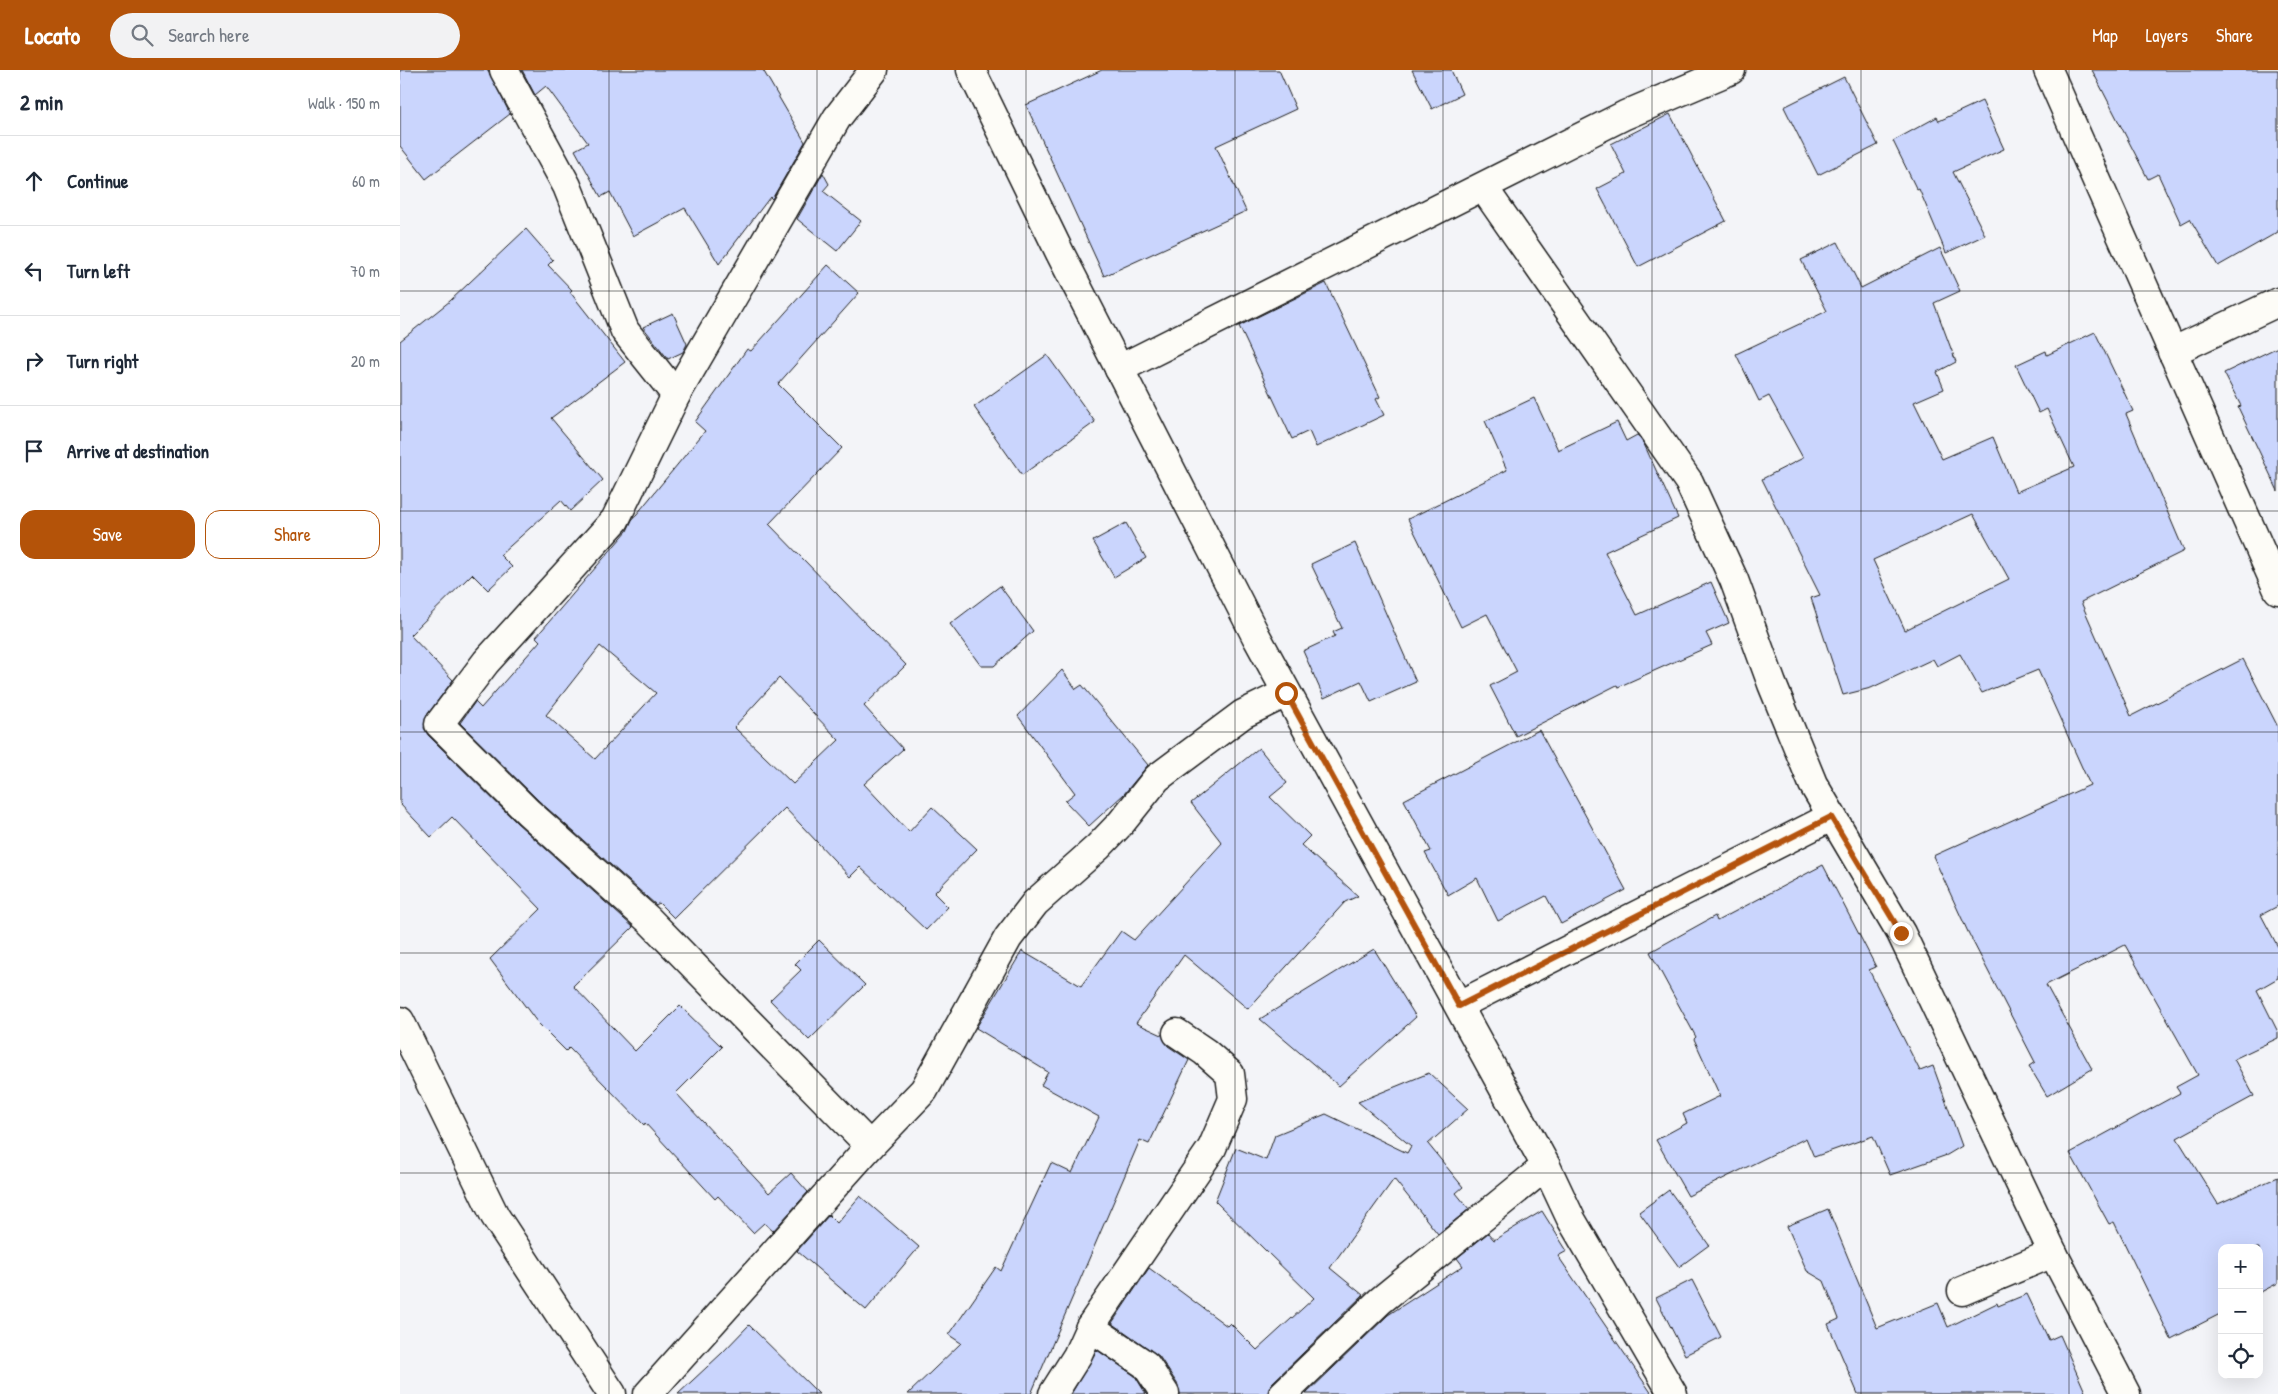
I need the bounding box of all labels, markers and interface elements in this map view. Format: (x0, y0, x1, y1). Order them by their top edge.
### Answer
search box (110, 13, 460, 58)
text: Locato (25, 19, 80, 51)
icon: search (128, 21, 156, 49)
text: Search here (168, 22, 249, 48)
text: Map (2092, 23, 2118, 48)
text: Layers (2146, 23, 2188, 48)
text: Share (2216, 23, 2253, 48)
text: 2 min (20, 88, 63, 117)
text: Walk · 150 m (308, 92, 380, 114)
icon: ahead (20, 167, 48, 195)
text: Continue (67, 168, 128, 194)
text: 60 m (352, 170, 380, 192)
icon: left (20, 257, 48, 285)
text: Turn left (67, 258, 130, 284)
text: 70 m (350, 260, 380, 282)
icon: right (20, 347, 48, 375)
text: Turn right (67, 348, 138, 374)
text: 20 m (351, 350, 380, 372)
icon: arrive (20, 437, 48, 465)
text: Arrive at destination (67, 438, 209, 464)
button: Save (20, 510, 195, 559)
button: Share (205, 510, 380, 559)
route start (1275, 682, 1298, 705)
route end (1890, 922, 1913, 945)
map controls (2218, 1244, 2263, 1379)
button: + (2218, 1244, 2263, 1289)
button: − (2218, 1289, 2263, 1334)
button: locate (2218, 1334, 2263, 1379)

